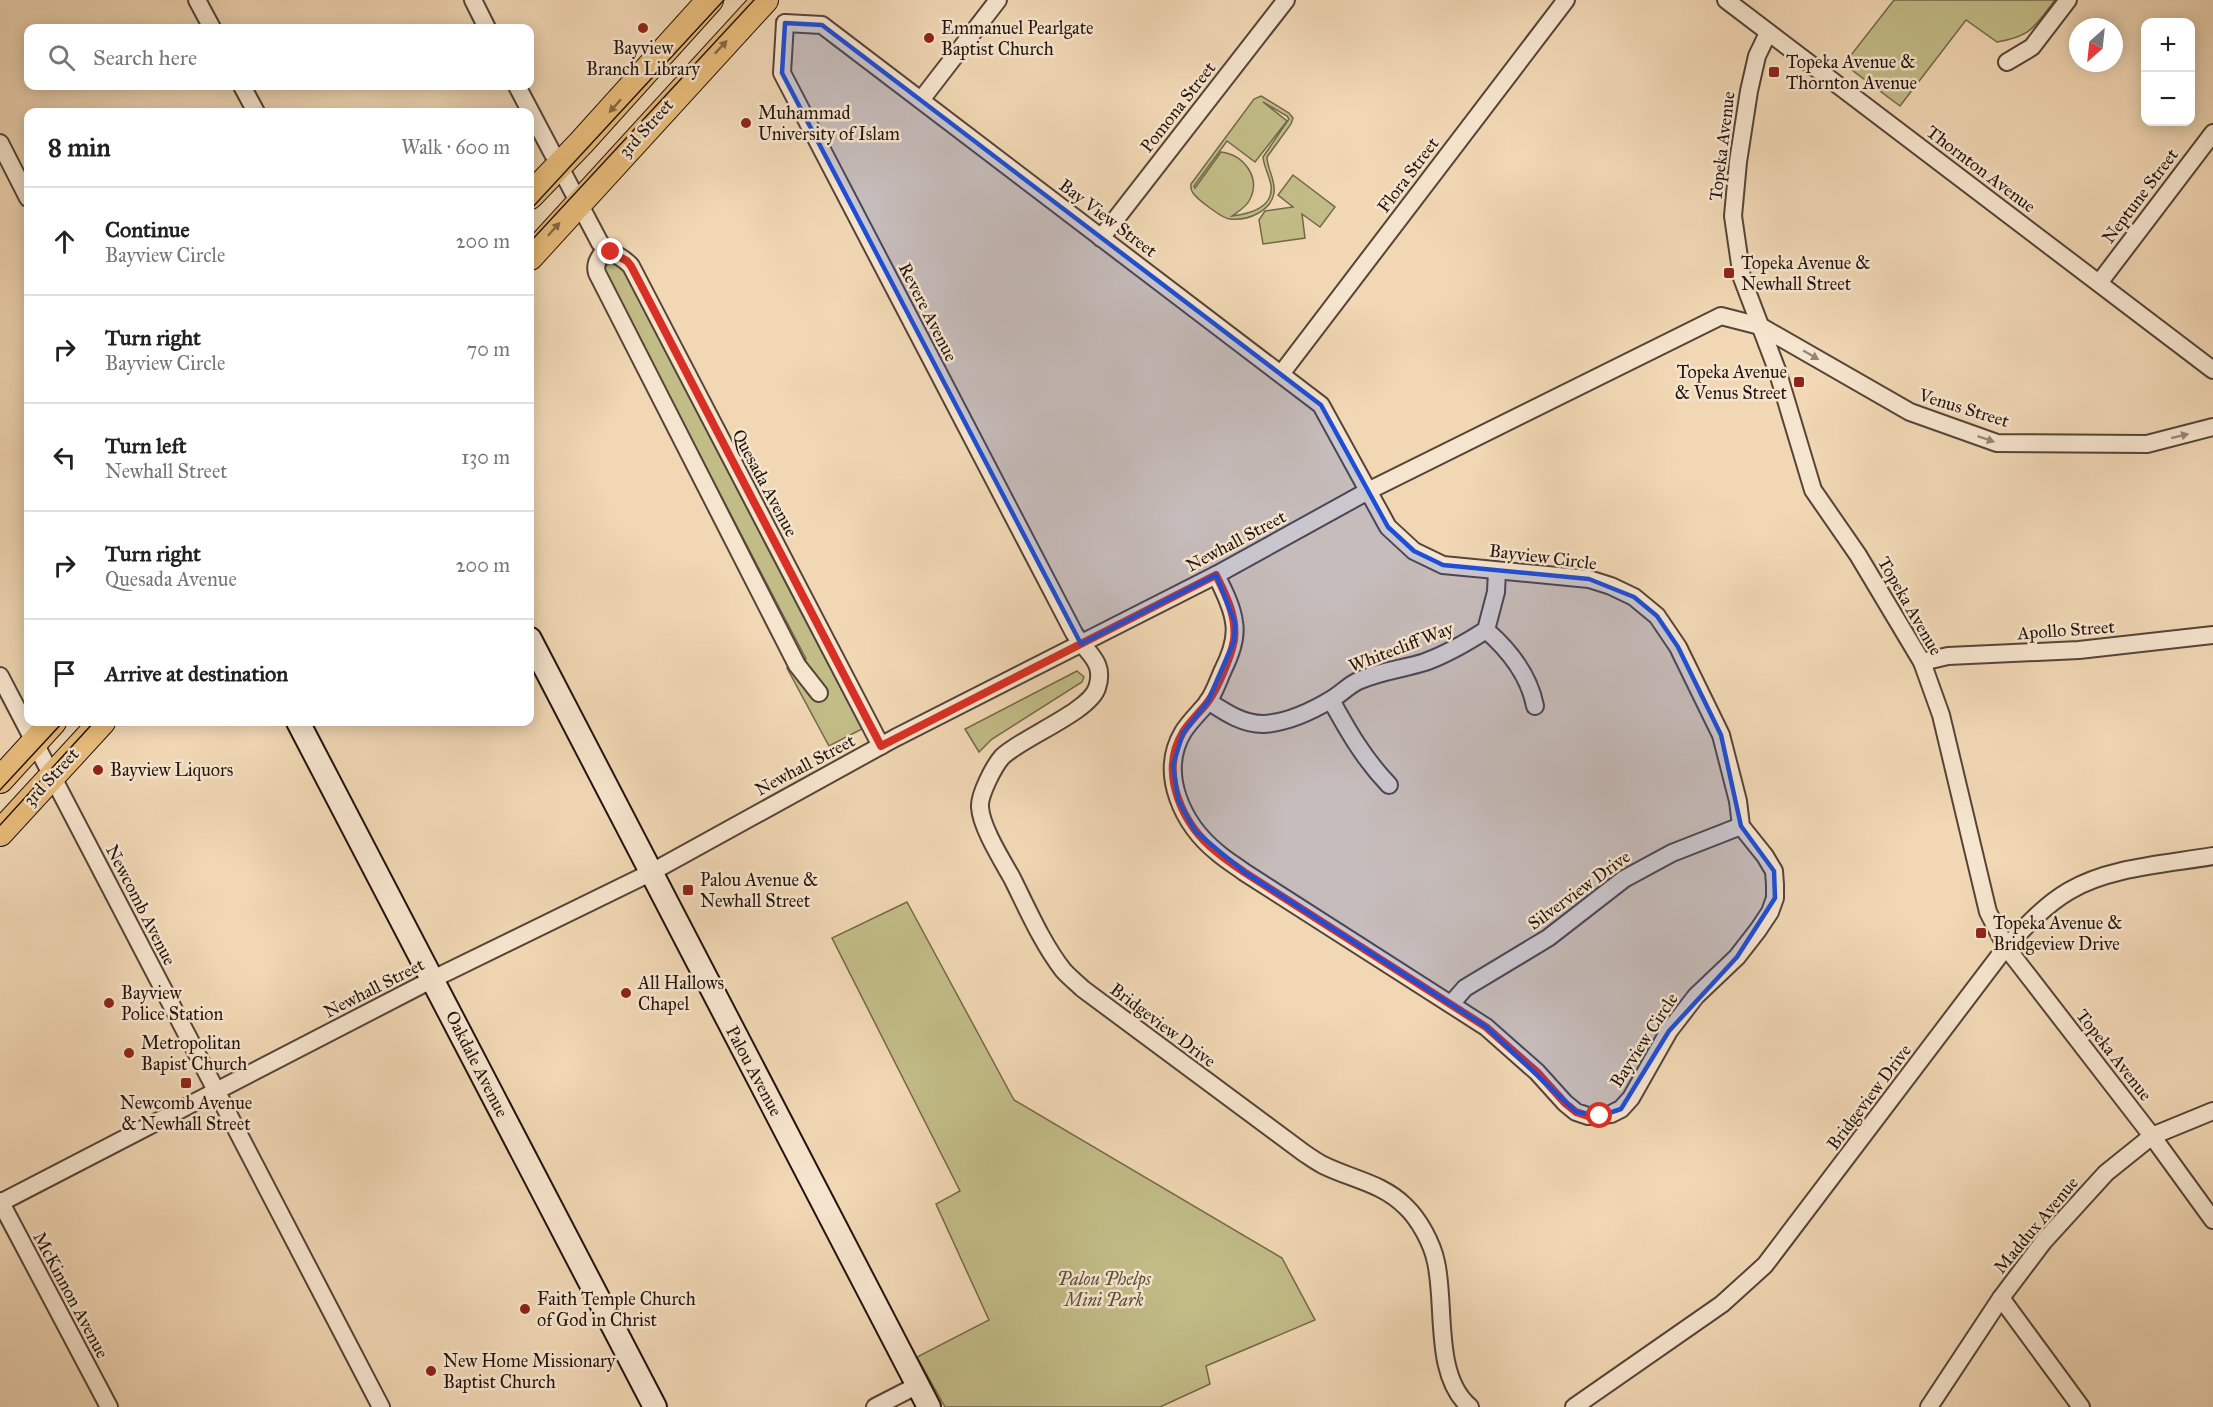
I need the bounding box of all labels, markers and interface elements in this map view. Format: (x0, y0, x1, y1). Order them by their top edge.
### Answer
place label: Emmanuel Pearlgate Baptist Church (941, 17, 1094, 60)
north arrow (2069, 18, 2123, 72)
map controls (2141, 18, 2195, 126)
button: + (2141, 18, 2195, 72)
marker: Bayview Branch Library (636, 21, 650, 35)
search box (24, 24, 534, 90)
marker: Emmanuel Pearlgate Baptist Church (922, 31, 936, 45)
place label: Bayview Branch Library (586, 37, 700, 80)
one-way arrow (714, 40, 728, 54)
icon: search (45, 41, 78, 74)
text: Search here (93, 44, 197, 71)
place label: Topeka Avenue & Thornton Avenue (1786, 51, 1917, 94)
street label: Pomona Street (1136, 57, 1221, 157)
marker: Topeka Avenue & Thornton Avenue (1767, 65, 1781, 79)
button: − (2141, 72, 2195, 126)
street label: Topeka Avenue (1704, 90, 1740, 202)
street label: 3rd Street (614, 94, 679, 162)
one-way arrow (608, 99, 622, 113)
place label: Muhammad University of Islam (758, 102, 900, 145)
marker: Muhammad University of Islam (739, 116, 753, 130)
street label: Thornton Avenue (1922, 121, 2040, 217)
text: 8 min (48, 131, 111, 163)
street label: Flora Street (1373, 132, 1444, 217)
text: Walk · 600 m (401, 135, 510, 159)
street label: Neptune Street (2097, 144, 2183, 248)
street label: Bay View Street (1055, 174, 1162, 262)
text: Continue (105, 216, 190, 243)
one-way arrow (547, 222, 560, 237)
icon: ahead (48, 225, 81, 258)
text: 200 m (456, 229, 510, 253)
route end (597, 238, 623, 264)
text: Bayview Circle (105, 243, 225, 267)
place label: Topeka Avenue & Newhall Street (1741, 252, 1871, 295)
street label: Revere Avenue (894, 259, 962, 365)
marker: Topeka Avenue & Newhall Street (1722, 266, 1736, 280)
text: Turn right (105, 324, 201, 351)
icon: right (48, 333, 81, 366)
text: 70 m (467, 337, 510, 361)
one-way arrow (1803, 350, 1820, 360)
text: Bayview Circle (105, 351, 225, 375)
place label: Topeka Avenue & Venus Street (1675, 361, 1788, 404)
marker: Topeka Avenue & Venus Street (1792, 375, 1806, 389)
street label: Venus Street (1915, 384, 2012, 432)
street label: Quesada Avenue (727, 426, 803, 540)
one-way arrow (2170, 430, 2189, 440)
text: Turn left (105, 432, 187, 459)
one-way arrow (1977, 434, 1995, 444)
icon: left (48, 441, 81, 474)
text: 130 m (461, 445, 510, 469)
text: Newhall Street (105, 459, 227, 483)
street label: Newhall Street (1182, 505, 1290, 577)
street label: Bayview Circle (1488, 539, 1598, 575)
text: Turn right (105, 540, 201, 567)
icon: right (48, 549, 81, 582)
text: 200 m (456, 553, 510, 577)
street label: Topeka Avenue (1873, 553, 1947, 659)
text: Quesada Avenue (105, 567, 237, 591)
street label: Apollo Street (2015, 616, 2116, 644)
street label: Whitecliff Way (1346, 617, 1457, 677)
icon: arrive (48, 657, 81, 690)
text: Arrive at destination (105, 660, 288, 687)
street label: Newhall Street (751, 729, 859, 801)
street label: 3rd Street (19, 743, 84, 811)
place label: Bayview Liquors (110, 759, 233, 782)
marker: Bayview Liquors (91, 763, 105, 777)
street label: Newcomb Avenue (101, 841, 181, 969)
street label: Silverview Drive (1524, 845, 1634, 935)
place label: Palou Avenue & Newhall Street (700, 869, 818, 912)
marker: Palou Avenue & Newhall Street (681, 883, 695, 897)
place label: Topeka Avenue & Bridgeview Drive (1993, 912, 2123, 956)
marker: Topeka Avenue & Bridgeview Drive (1974, 926, 1988, 940)
street label: Newhall Street (320, 953, 429, 1023)
place label: All Hallows Chapel (637, 972, 724, 1015)
street label: Bridgeview Drive (1105, 978, 1220, 1073)
place label: Bayview Police Station (121, 982, 223, 1025)
marker: All Hallows Chapel (619, 986, 633, 1000)
street label: Bayview Circle (1605, 989, 1683, 1091)
marker: Bayview Police Station (102, 996, 116, 1010)
street label: Topeka Avenue (2071, 1005, 2157, 1105)
street label: Oakdale Avenue (441, 1007, 513, 1121)
street label: Palou Avenue (721, 1022, 787, 1120)
place label: Metropolitan Bapist Church (141, 1032, 247, 1075)
street label: Bridgeview Drive (1822, 1040, 1917, 1155)
marker: Metropolitan Bapist Church (122, 1046, 136, 1060)
marker: Newcomb Avenue & Newhall Street (179, 1076, 193, 1090)
place label: Newcomb Avenue & Newhall Street (120, 1092, 252, 1135)
route start (1586, 1102, 1612, 1128)
street label: Maddux Avenue (1989, 1172, 2083, 1278)
street label: McKinnon Avenue (28, 1228, 114, 1362)
park label: Palou Phelps Mini Park (1057, 1268, 1152, 1311)
place label: Faith Temple Church of God in Christ (537, 1288, 696, 1331)
marker: Faith Temple Church of God in Christ (518, 1302, 532, 1316)
place label: New Home Missionary Baptist Church (443, 1350, 616, 1393)
marker: New Home Missionary Baptist Church (424, 1364, 438, 1378)

